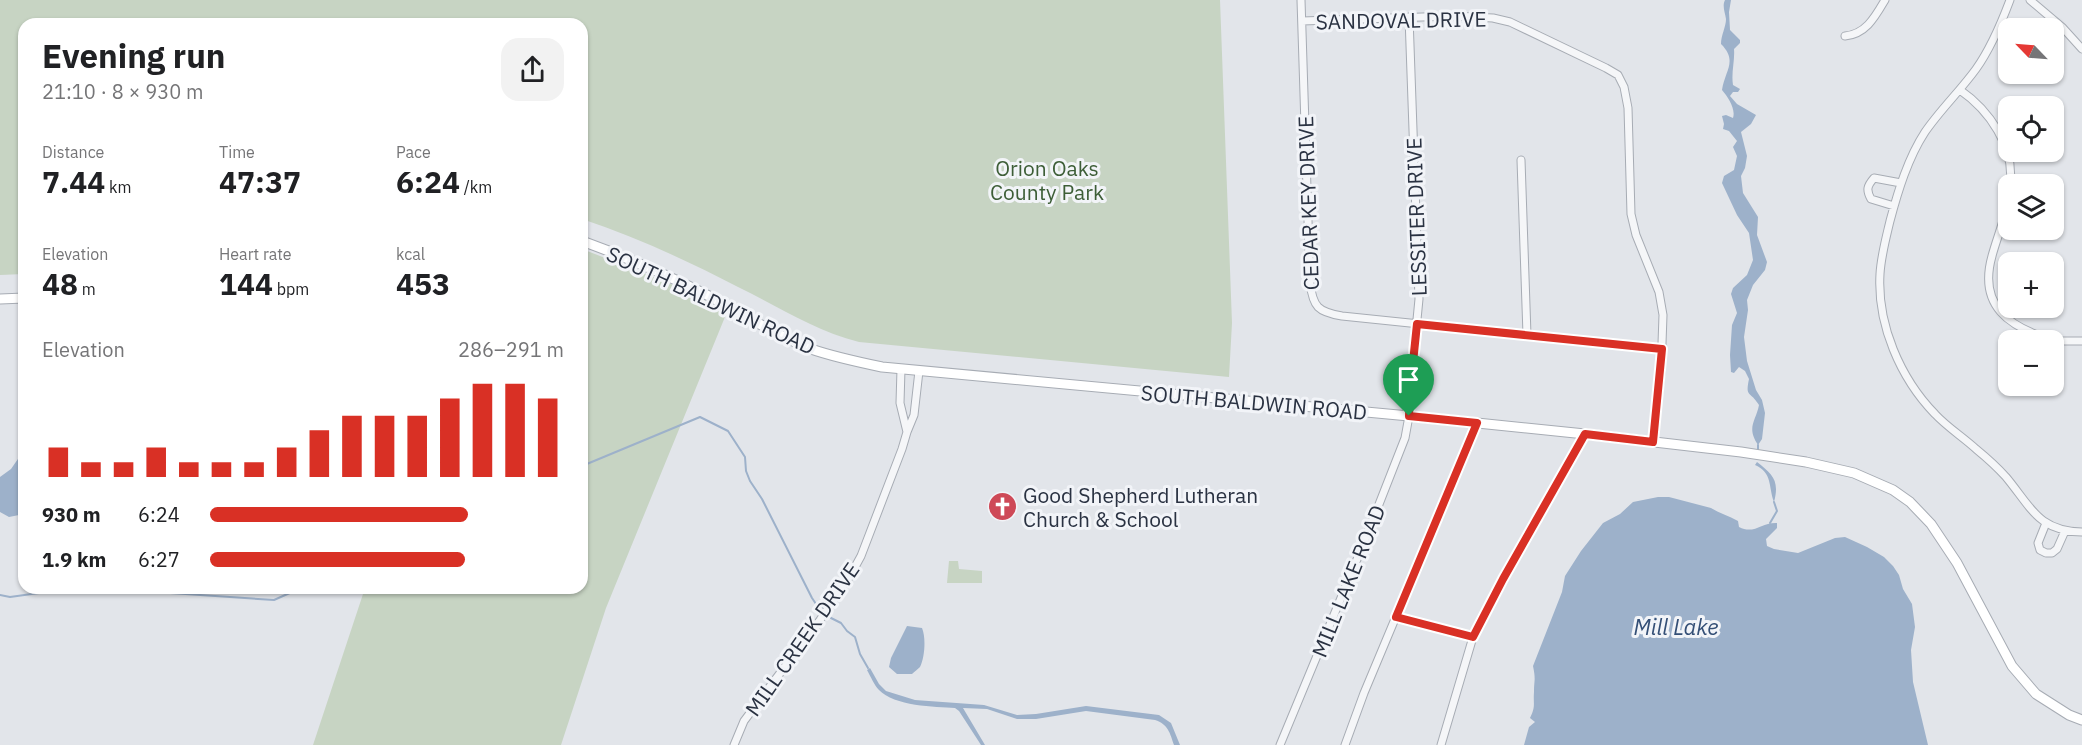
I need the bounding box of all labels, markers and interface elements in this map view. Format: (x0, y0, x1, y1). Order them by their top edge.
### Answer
street label: SANDOVAL DRIVE (1315, 5, 1487, 35)
north arrow (1998, 18, 2064, 84)
map controls (1998, 18, 2064, 396)
text: Evening run (42, 34, 226, 77)
button: share (501, 38, 564, 101)
text: 21:10 · 8 × 930 m (42, 78, 203, 105)
button: locate (1998, 96, 2064, 162)
street label: CEDAR KEY DRIVE (1291, 115, 1325, 291)
street label: LESSITER DRIVE (1399, 137, 1433, 297)
text: Distance (42, 142, 104, 162)
text: Time (219, 142, 255, 162)
text: Pace (396, 142, 431, 162)
park label: Orion Oaks County Park (990, 154, 1104, 206)
text: 7.44 (42, 162, 105, 201)
text: 47:37 (219, 162, 301, 201)
text: 6:24 (396, 162, 460, 201)
button: layers (1998, 174, 2064, 240)
text: km (105, 177, 132, 197)
text: /km (460, 177, 492, 197)
street label: SOUTH BALDWIN ROAD (602, 239, 820, 361)
text: Elevation (42, 244, 108, 264)
text: Heart rate (219, 244, 292, 264)
text: kcal (396, 244, 425, 264)
button: + (1998, 252, 2064, 318)
text: 48 (42, 264, 78, 303)
text: 144 (219, 264, 273, 303)
text: 453 (396, 264, 450, 303)
text: m (78, 279, 96, 299)
text: bpm (273, 279, 309, 299)
button: − (1998, 330, 2064, 396)
text: Elevation (42, 336, 125, 363)
text: 286–291 m (458, 336, 564, 363)
pin (1383, 354, 1434, 416)
icon: arrive (1392, 363, 1425, 396)
street label: SOUTH BALDWIN ROAD (1140, 378, 1368, 426)
place label: Good Shepherd Lutheran Church & School (1023, 481, 1258, 533)
church icon: Good Shepherd Lutheran Church & School (986, 491, 1018, 523)
text: 930 m (42, 501, 101, 528)
text: 6:24 (138, 501, 180, 528)
street label: MILL LAKE ROAD (1305, 501, 1391, 661)
text: 1.9 km (42, 546, 106, 573)
text: 6:27 (138, 546, 180, 573)
street label: MILL CREEK DRIVE (738, 557, 866, 721)
water label: Mill Lake (1633, 612, 1719, 641)

